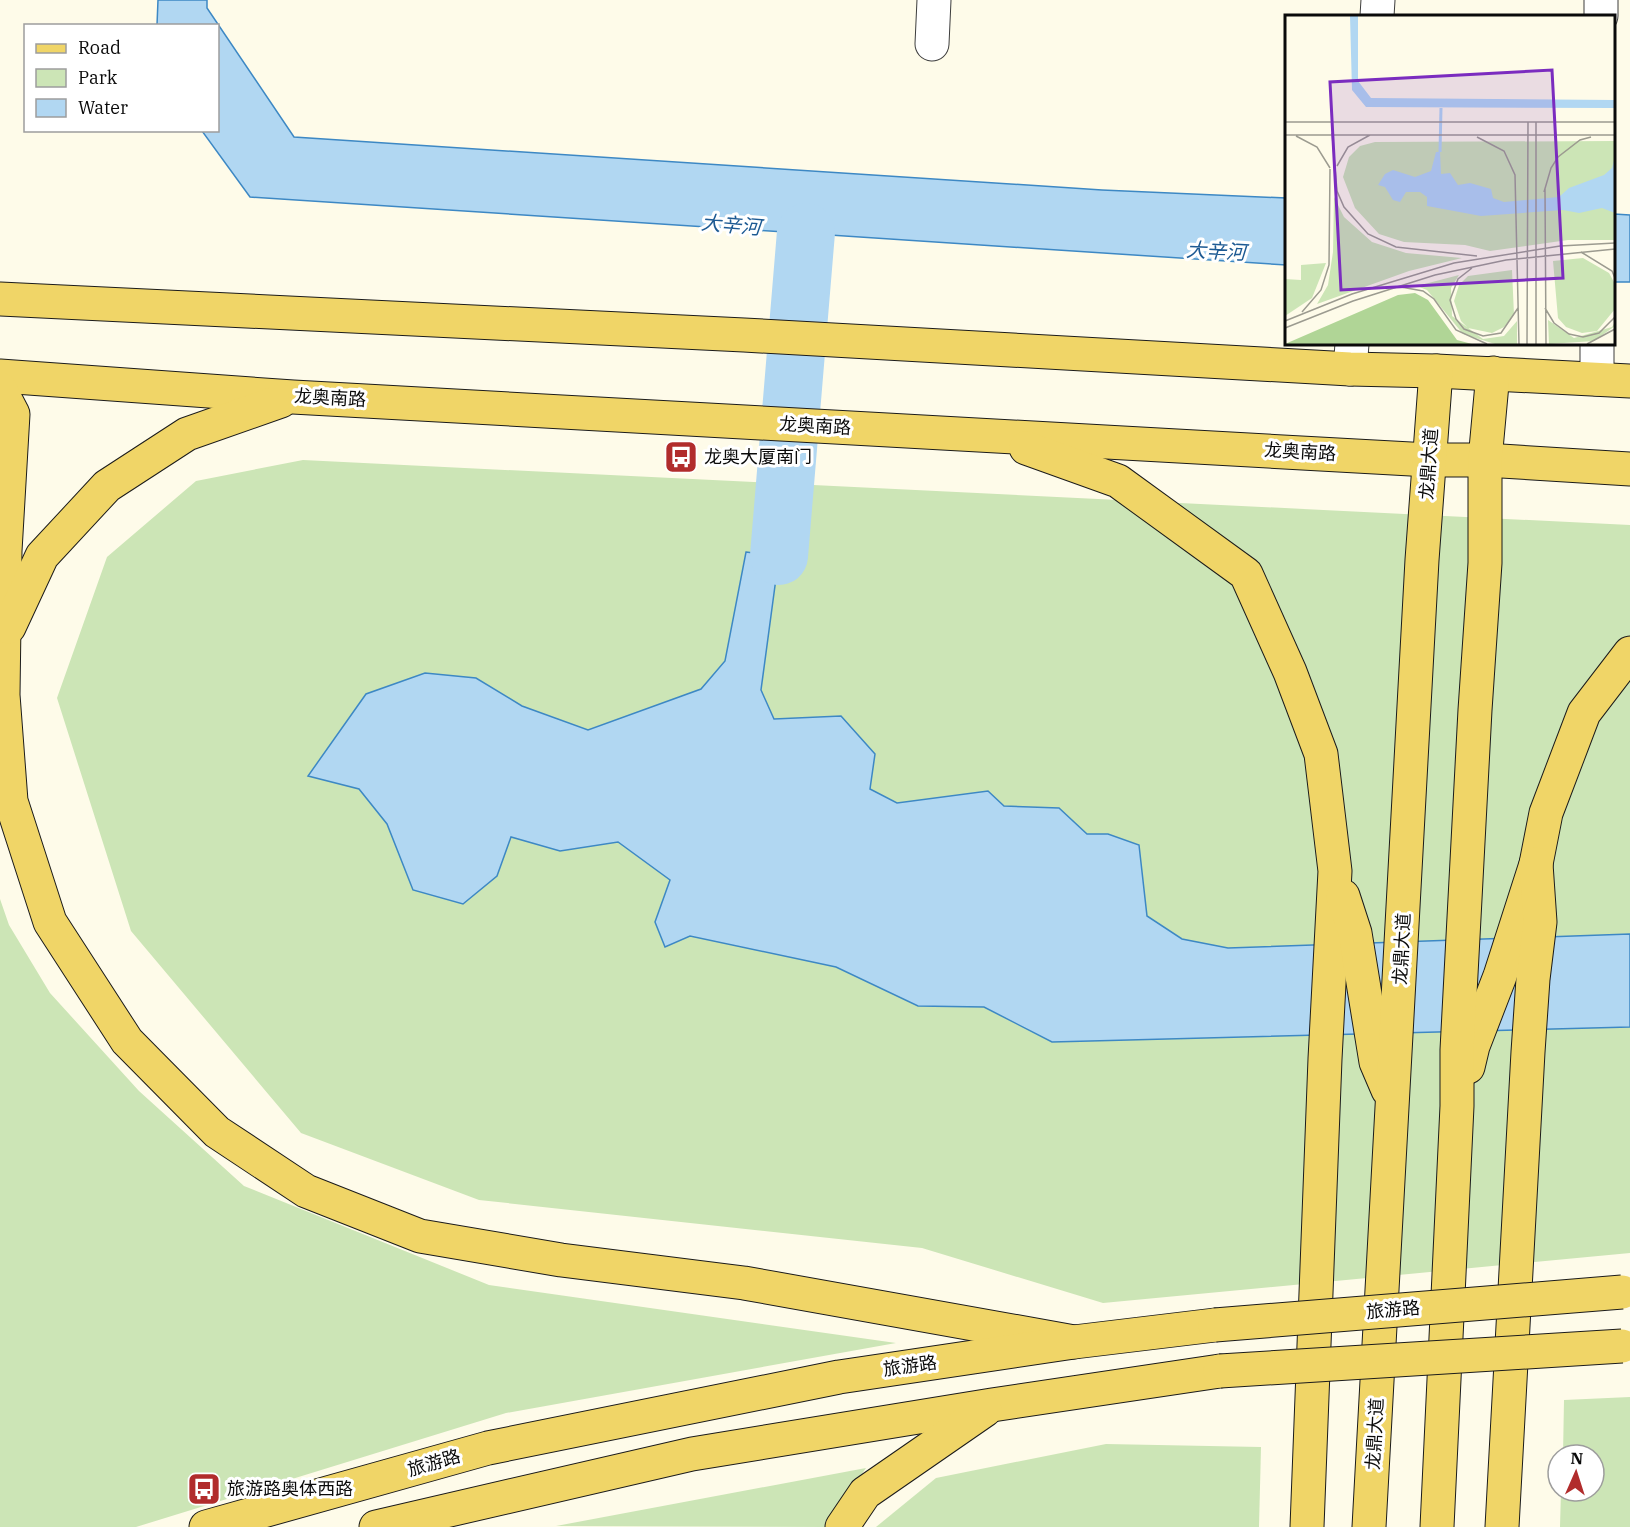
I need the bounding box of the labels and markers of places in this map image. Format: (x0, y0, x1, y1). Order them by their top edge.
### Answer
bus stop icon: 龙奥大厦南门 (663, 439, 699, 475)
place label: 龙奥大厦南门 (704, 445, 812, 468)
bus stop icon: 旅游路奥体西路 (186, 1471, 222, 1507)
place label: 旅游路奥体西路 (227, 1477, 353, 1500)

